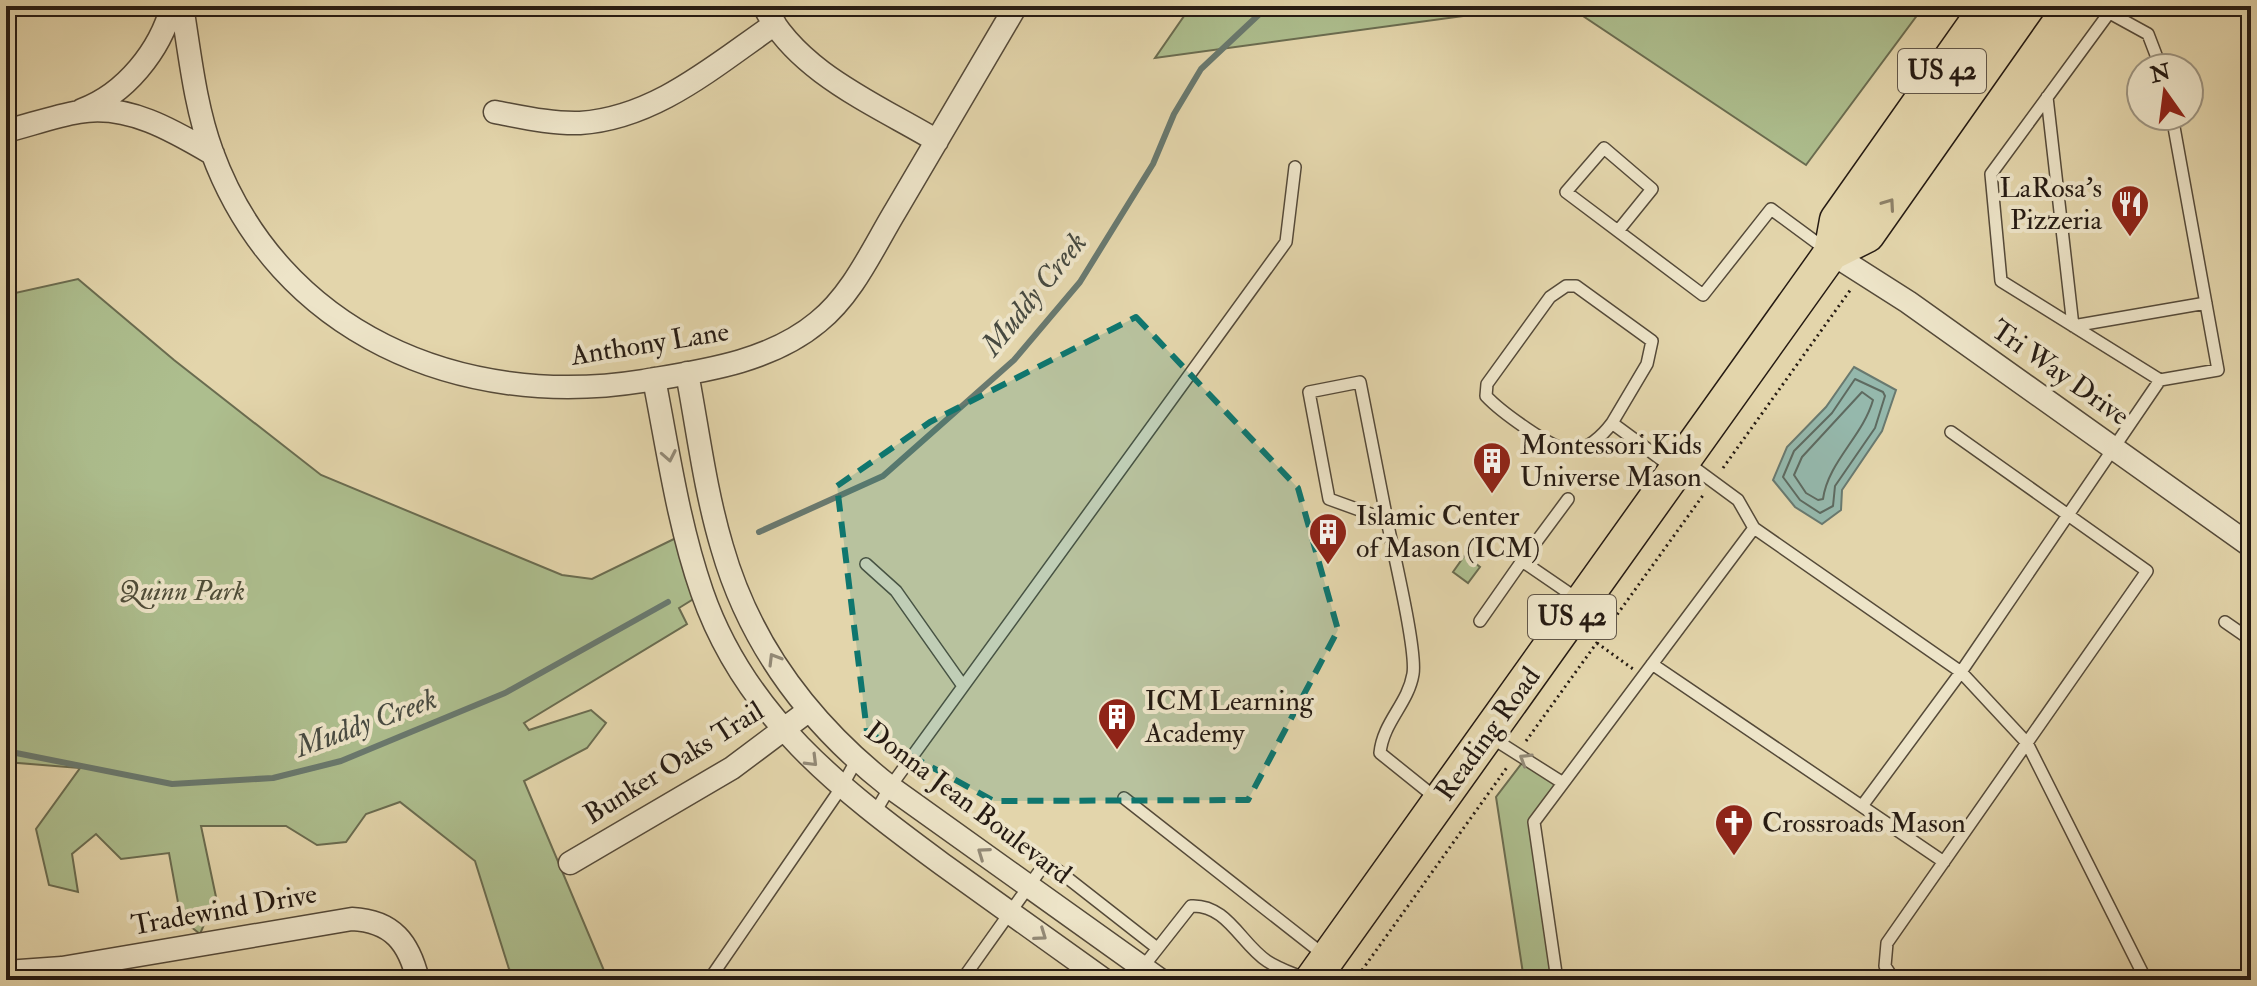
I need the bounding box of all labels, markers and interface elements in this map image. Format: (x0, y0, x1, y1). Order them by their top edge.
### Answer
road number: US 42 (1898, 49, 1986, 93)
north arrow (2125, 52, 2205, 132)
text: N (2146, 58, 2174, 90)
place label: LaRosa’s Pizzeria (2000, 171, 2102, 238)
restaurant icon: LaRosa’s Pizzeria (2109, 183, 2151, 238)
one-way arrow (1879, 199, 1894, 213)
water label: Muddy Creek (972, 225, 1095, 365)
street label: Tri Way Drive (1984, 312, 2136, 434)
street label: Anthony Lane (567, 314, 732, 374)
place label: Montessori Kids Universe Mason (1520, 428, 1702, 495)
building icon: Montessori Kids Universe Mason (1471, 440, 1513, 495)
one-way arrow (660, 449, 677, 462)
place label: Islamic Center of Mason (ICM) (1356, 499, 1540, 566)
building icon: Islamic Center of Mason (ICM) (1307, 511, 1349, 566)
park label: Quinn Park (119, 574, 245, 609)
road number: US 42 (1528, 595, 1616, 639)
one-way arrow (768, 653, 783, 668)
street label: Reading Road (1428, 660, 1548, 808)
water label: Muddy Creek (288, 680, 442, 766)
place label: ICM Learning Academy (1144, 684, 1315, 751)
street label: Bunker Oaks Trail (578, 694, 770, 832)
building icon: ICM Learning Academy (1096, 696, 1138, 751)
street label: Donna Jean Boulevard (858, 714, 1078, 892)
one-way arrow (803, 752, 817, 767)
one-way arrow (1519, 753, 1534, 769)
church icon: Crossroads Mason (1713, 802, 1755, 857)
place label: Crossroads Mason (1762, 806, 1966, 841)
one-way arrow (977, 848, 991, 863)
street label: Tradewind Drive (128, 876, 320, 944)
one-way arrow (1033, 925, 1047, 940)

